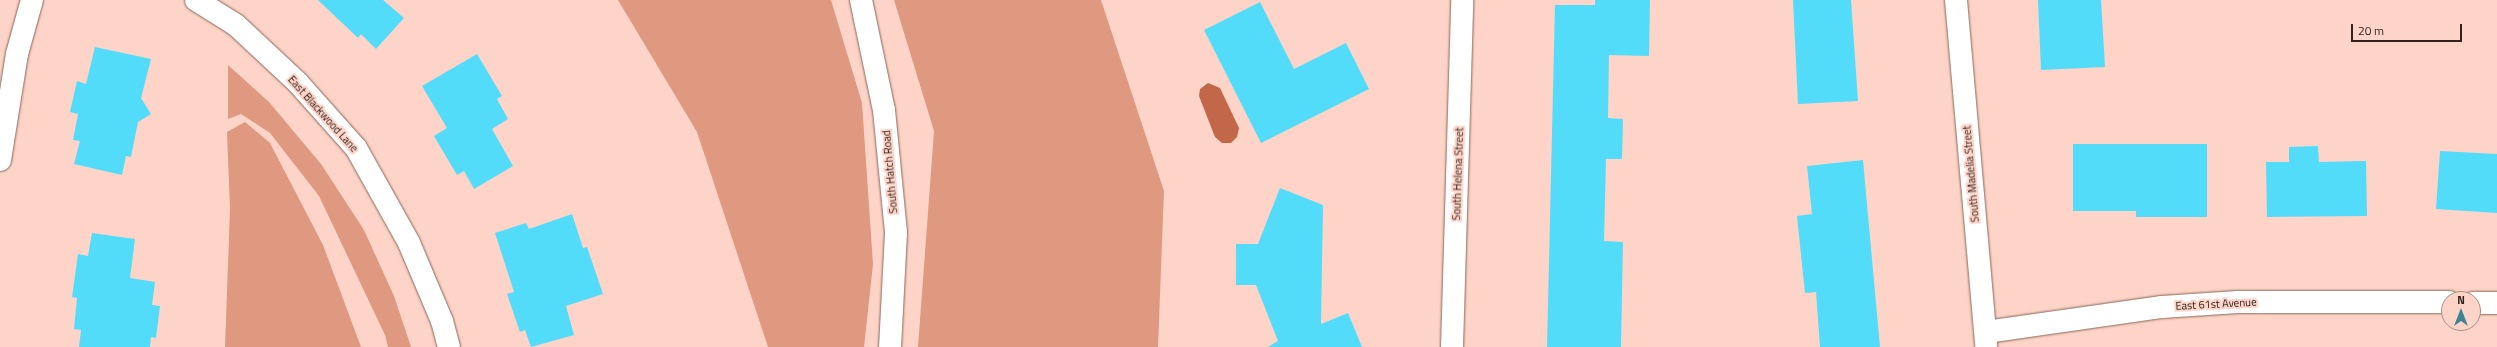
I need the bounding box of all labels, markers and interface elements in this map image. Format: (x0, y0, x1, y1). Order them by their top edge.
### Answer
scale bar (2353, 16, 2464, 42)
text: 20 m (2358, 21, 2384, 40)
street label: East Blackwood Lane (285, 73, 361, 155)
street label: South Madelia Street (1960, 125, 1982, 223)
street label: South Helena Street (1450, 127, 1466, 221)
street label: South Hatch Road (880, 130, 900, 214)
north arrow (2441, 291, 2481, 331)
text: N (2457, 292, 2465, 308)
street label: East 61st Avenue (2175, 295, 2257, 313)

